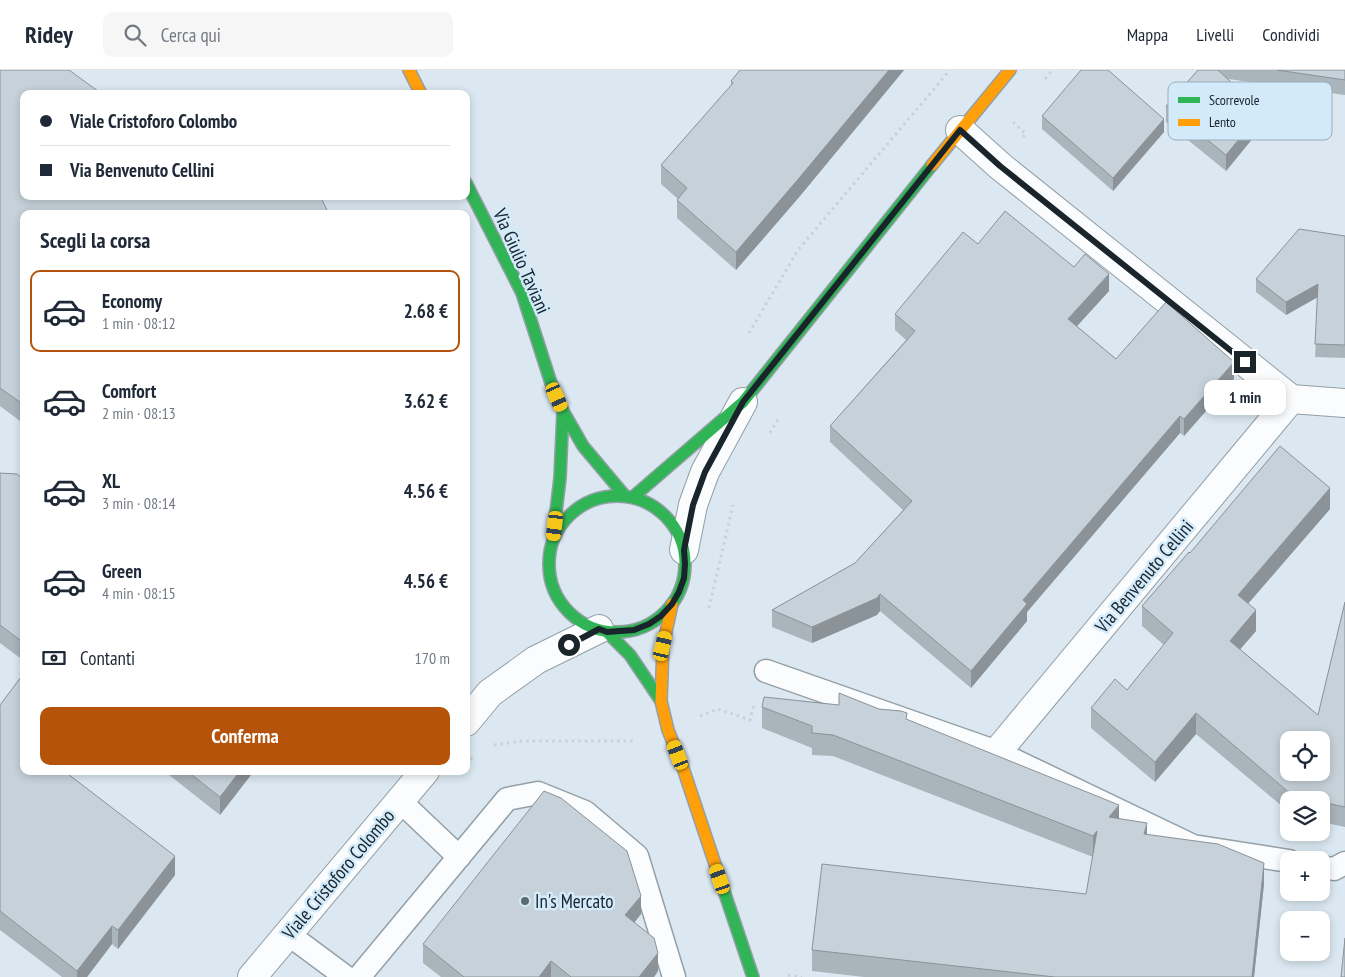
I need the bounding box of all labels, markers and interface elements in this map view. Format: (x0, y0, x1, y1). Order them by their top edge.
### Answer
search box (103, 12, 453, 57)
text: Ridey (25, 19, 73, 50)
icon: search (121, 21, 149, 49)
text: Cerca qui (161, 23, 221, 47)
text: Mappa (1127, 23, 1168, 46)
text: Livelli (1196, 23, 1234, 46)
text: Condividi (1262, 23, 1320, 46)
legend (1168, 82, 1332, 140)
text: Scorrevole (1209, 91, 1260, 109)
text: Viale Cristoforo Colombo (70, 109, 237, 133)
text: Lento (1209, 113, 1236, 131)
text: Via Benvenuto Cellini (70, 158, 214, 182)
street label: Via Giulio Taviani (488, 204, 556, 317)
text: Scegli la corsa (40, 226, 150, 254)
icon: car (42, 289, 87, 334)
text: Economy (102, 289, 162, 313)
text: 2.68 € (404, 299, 448, 323)
text: 1 min · 08:12 (102, 313, 176, 333)
route end (1234, 351, 1256, 373)
icon: car (42, 379, 87, 424)
text: Comfort (102, 379, 156, 403)
car (544, 380, 569, 414)
callout: 1 min (1204, 380, 1286, 414)
text: 1 min (1229, 387, 1261, 407)
text: 3.62 € (404, 389, 448, 413)
text: 2 min · 08:13 (102, 403, 176, 423)
icon: car (42, 469, 87, 514)
text: XL (102, 469, 120, 493)
text: 4.56 € (404, 479, 448, 503)
text: 3 min · 08:14 (102, 493, 176, 513)
car (545, 510, 564, 542)
street label: Via Benvenuto Cellini (1089, 515, 1198, 638)
icon: car (42, 559, 87, 604)
text: Green (102, 559, 142, 583)
text: 4.56 € (404, 569, 448, 593)
text: 4 min · 08:15 (102, 583, 176, 603)
car (652, 630, 673, 662)
route start (558, 634, 580, 656)
icon: cash (40, 644, 68, 672)
text: Contanti (80, 646, 135, 670)
text: 170 m (415, 648, 450, 668)
button: Conferma (40, 707, 450, 765)
map controls (1280, 731, 1330, 961)
button: locate (1280, 731, 1330, 781)
car (665, 738, 690, 772)
button: layers (1280, 791, 1330, 841)
street label: Viale Cristoforo Colombo (276, 804, 399, 945)
button: + (1280, 851, 1330, 901)
car (708, 862, 731, 896)
place label: In's Mercato (535, 889, 613, 913)
marker: In's Mercato (519, 895, 531, 907)
button: − (1280, 911, 1330, 961)

